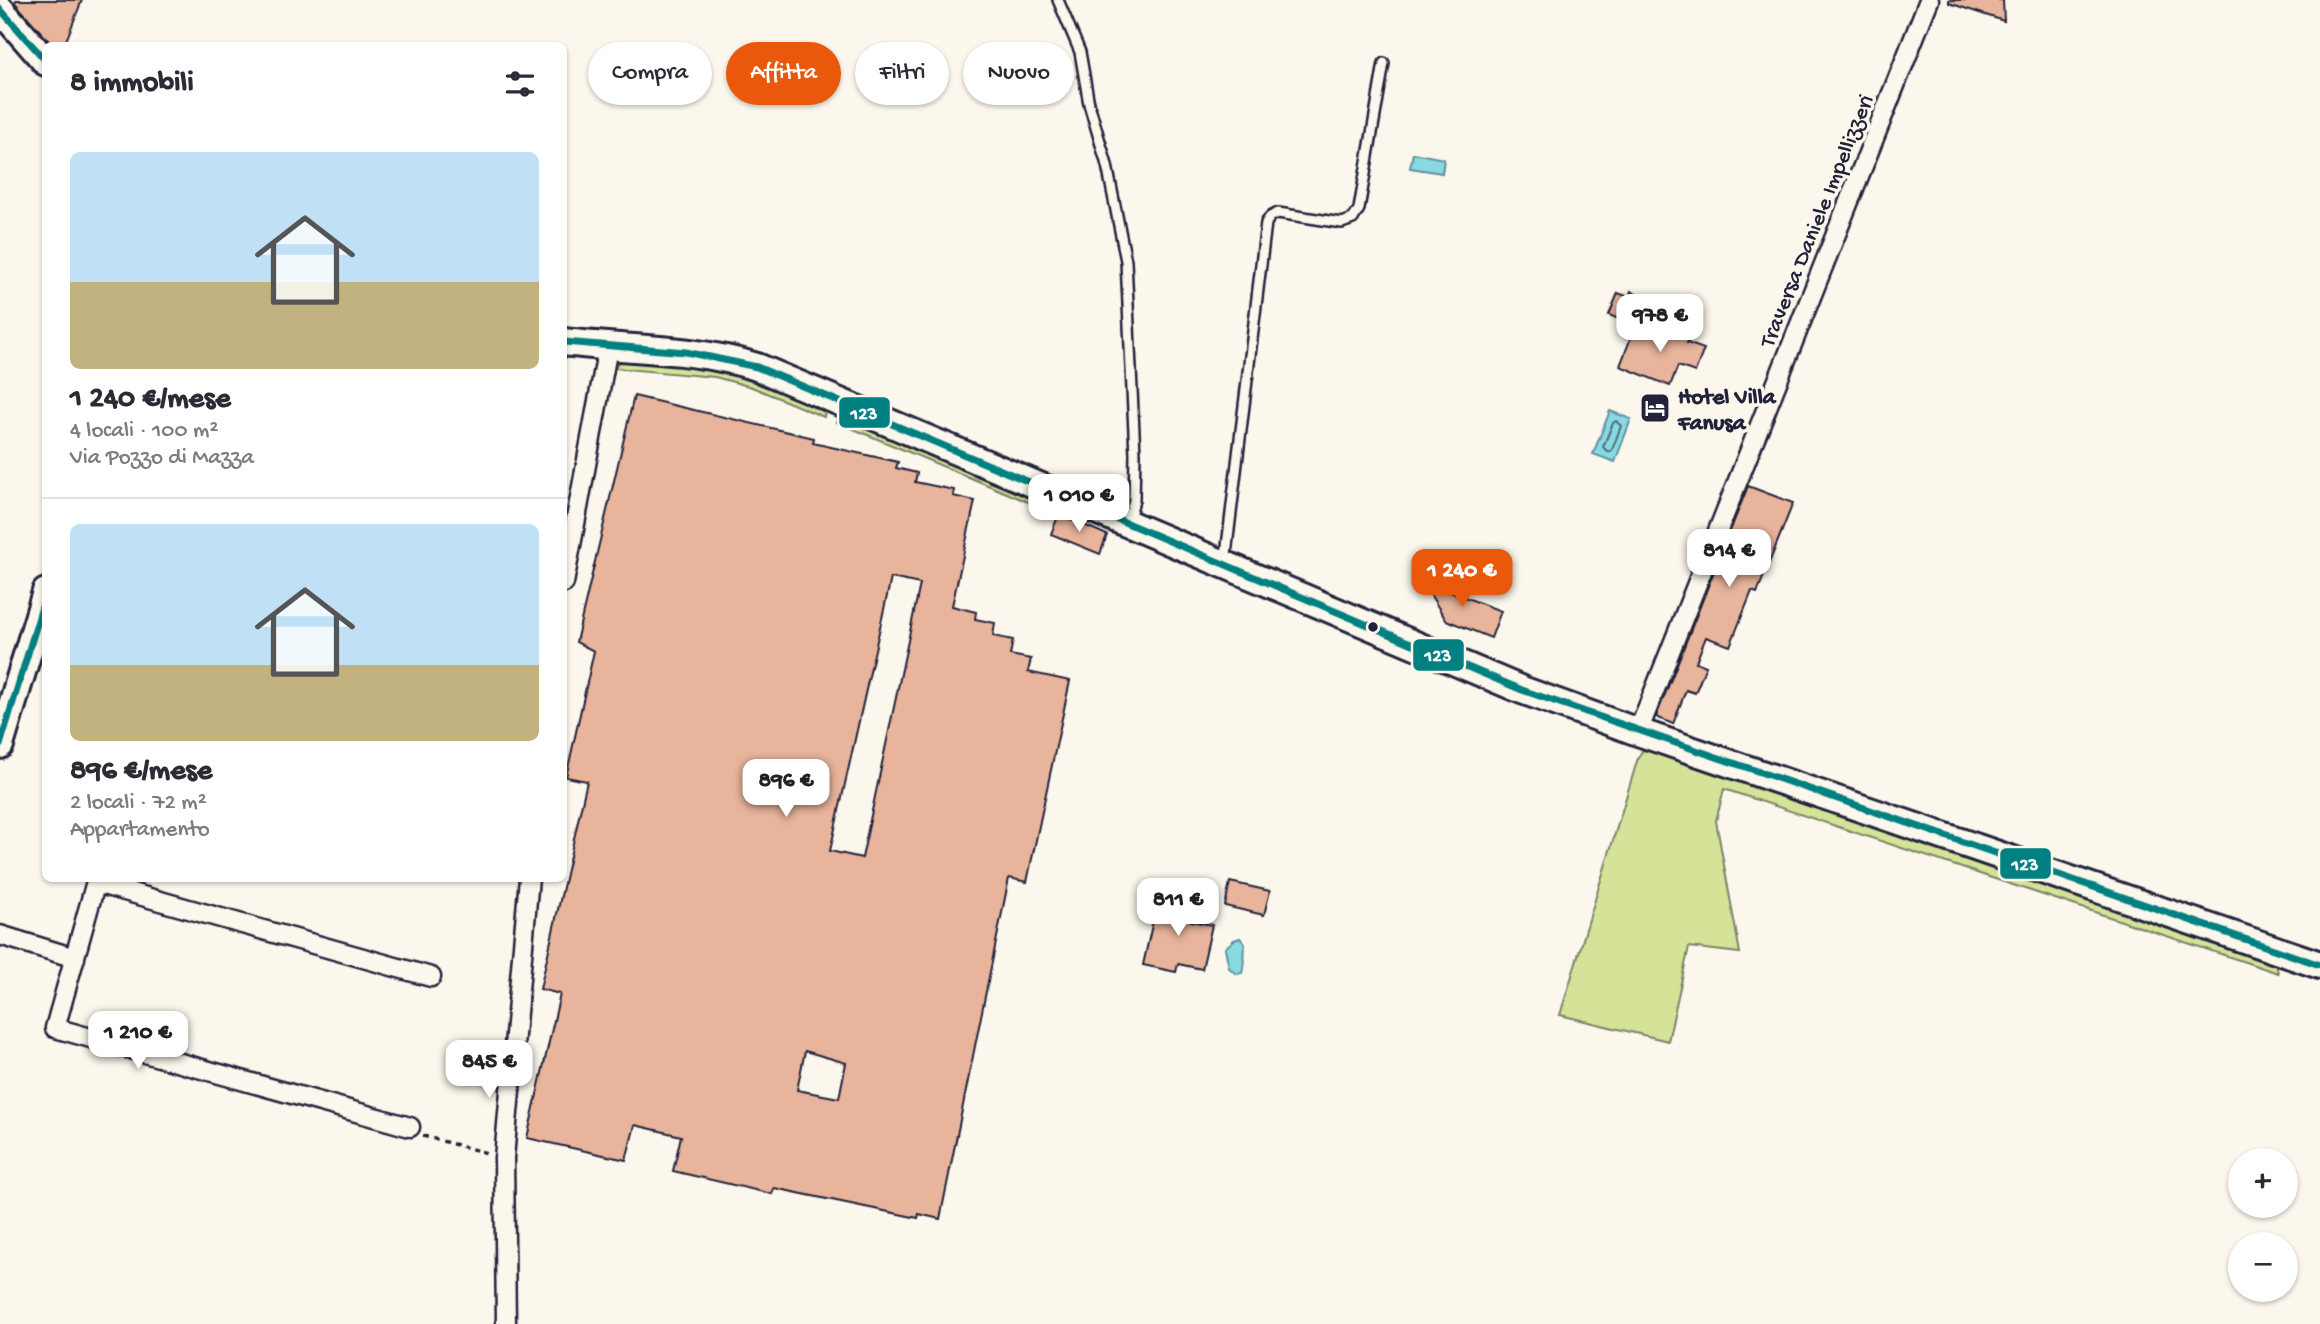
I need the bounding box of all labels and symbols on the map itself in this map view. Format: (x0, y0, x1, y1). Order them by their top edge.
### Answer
street label: Traversa Daniele Impellizzeri (1754, 91, 1881, 353)
pin: 978 € (1611, 294, 1709, 354)
place label: Hotel Villa Fanusa (1677, 385, 1777, 438)
hotel icon: Hotel Villa Fanusa (1638, 391, 1672, 425)
line badge: 123 (838, 396, 891, 429)
text: 123 (850, 404, 878, 427)
pin: 1 010 € (1014, 475, 1144, 534)
pin: 814 € (1680, 530, 1778, 589)
pin: 1 240 € (1397, 550, 1527, 609)
unlabelled marker (1366, 620, 1380, 634)
line badge: 123 (1412, 638, 1465, 672)
text: 123 (1424, 646, 1452, 669)
pin: 896 € (737, 760, 835, 819)
line badge: 123 (1999, 847, 2052, 880)
text: 123 (2011, 855, 2039, 878)
pin: 811 € (1129, 878, 1227, 938)
pin: 1 210 € (73, 1012, 203, 1071)
pin: 845 € (440, 1040, 538, 1100)

